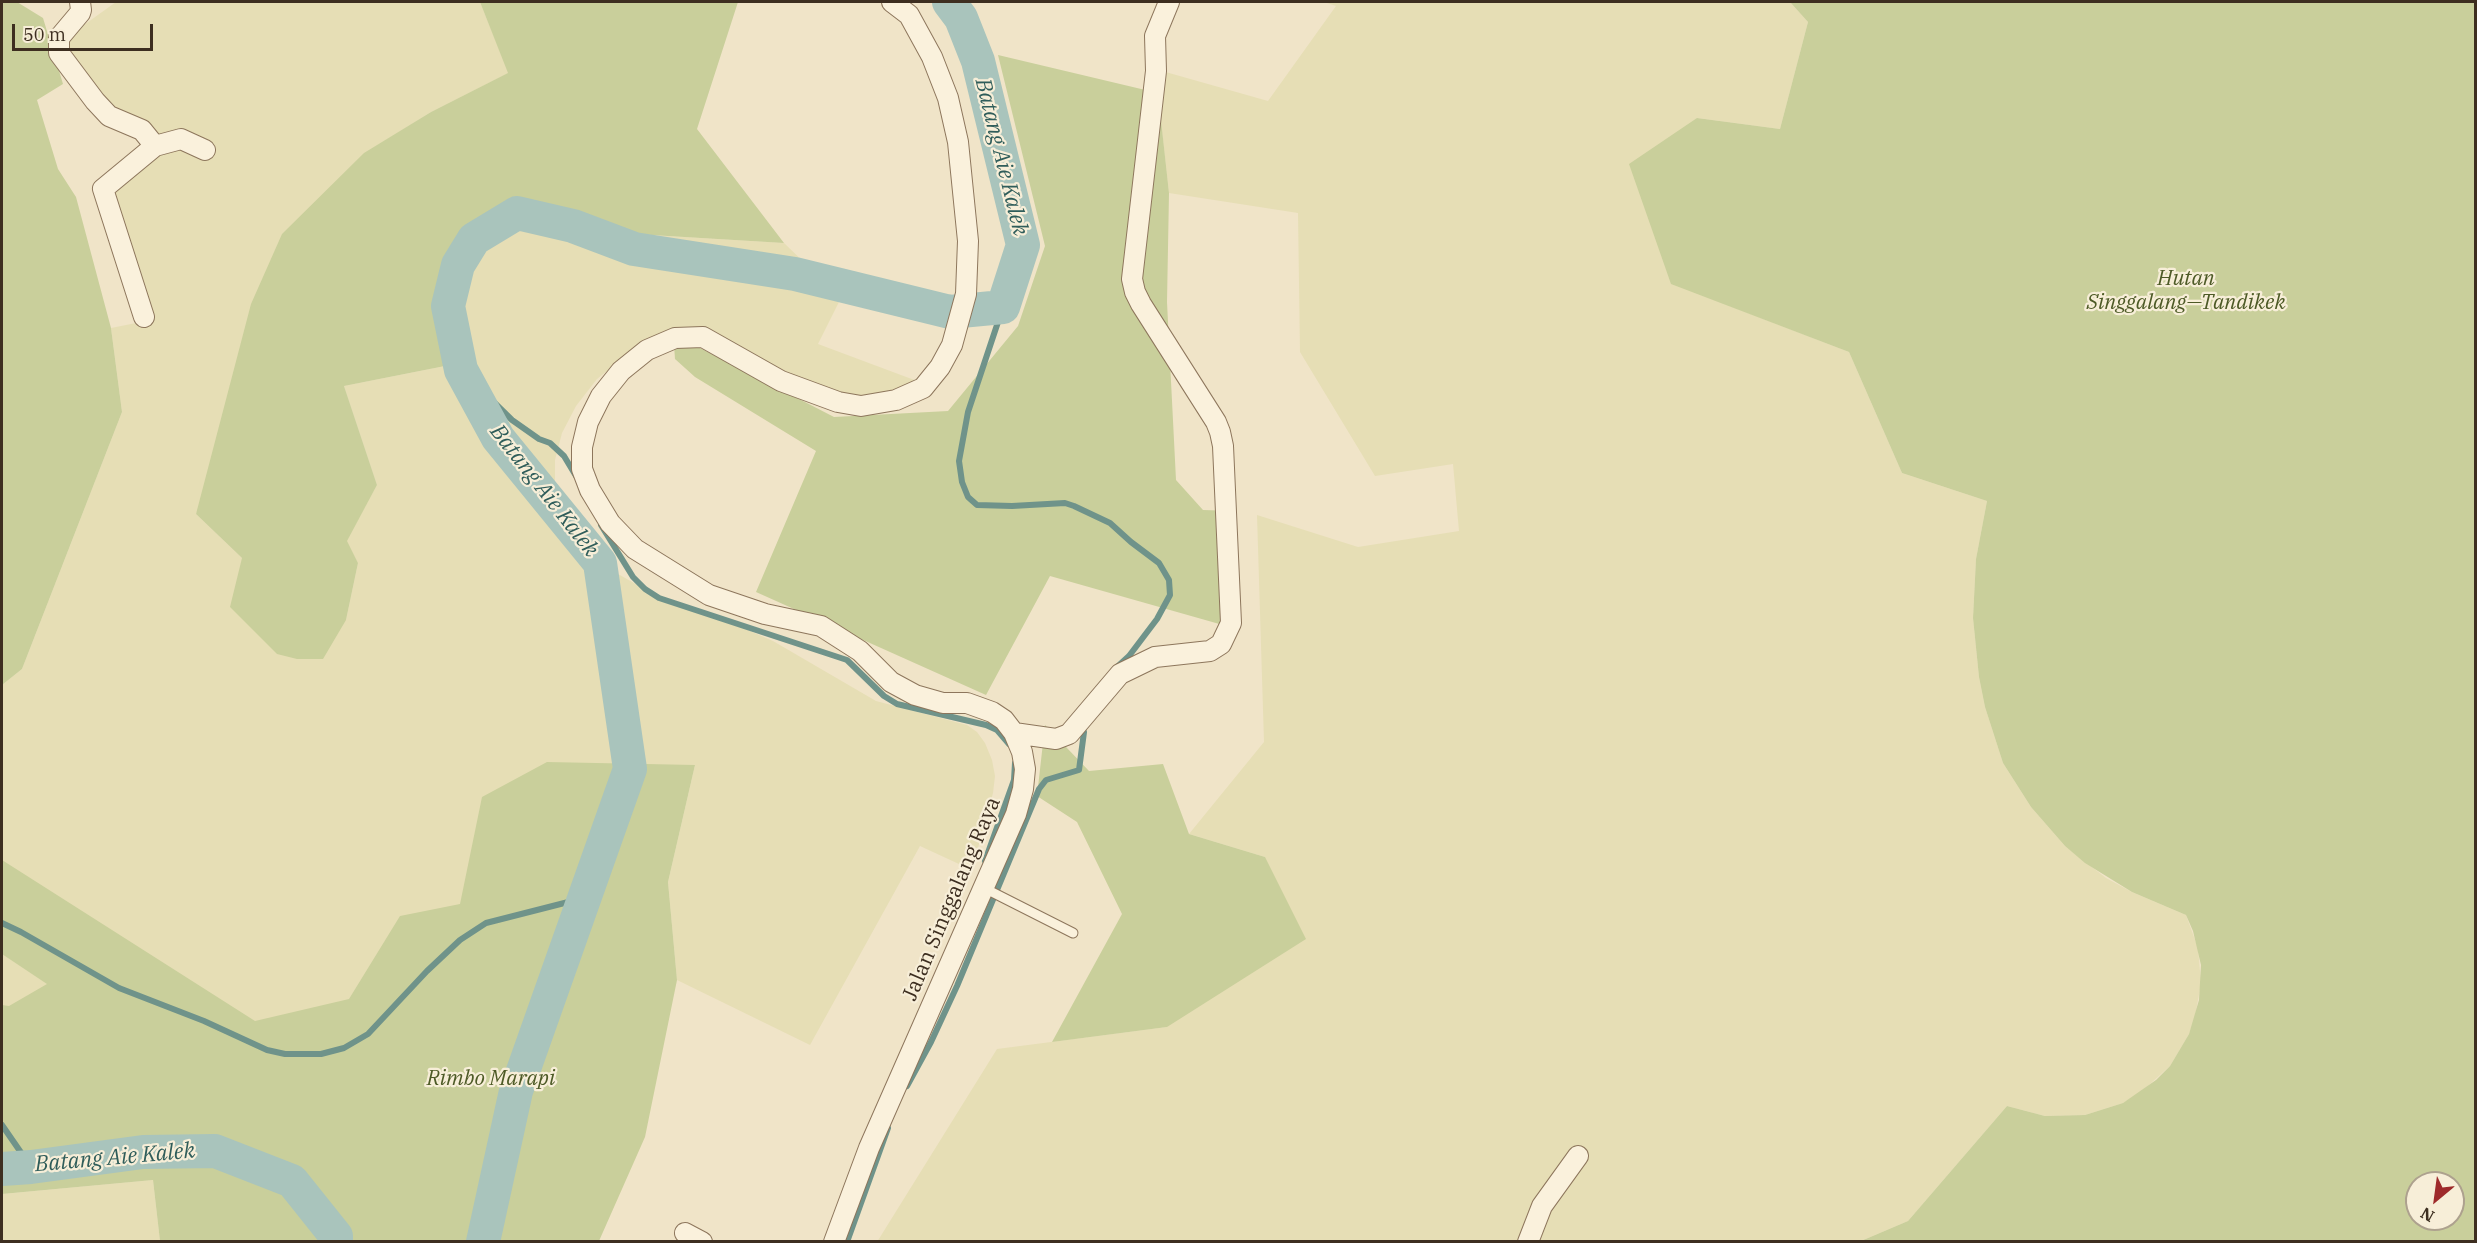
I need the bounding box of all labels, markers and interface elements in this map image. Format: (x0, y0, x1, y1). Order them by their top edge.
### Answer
scale bar (15, 12, 156, 50)
text: 50 m (23, 23, 66, 46)
water label: Batang Aie Kalek (969, 76, 1033, 238)
park label: Hutan Singgalang—Tandikek (2086, 266, 2286, 316)
water label: Batang Aie Kalek (484, 420, 604, 562)
street label: Jalan Singgalang Raya (898, 793, 1006, 1005)
park label: Rimbo Marapi (427, 1066, 555, 1092)
water label: Batang Aie Kalek (34, 1138, 196, 1178)
north arrow (2405, 1171, 2465, 1231)
text: N (2417, 1203, 2438, 1227)

